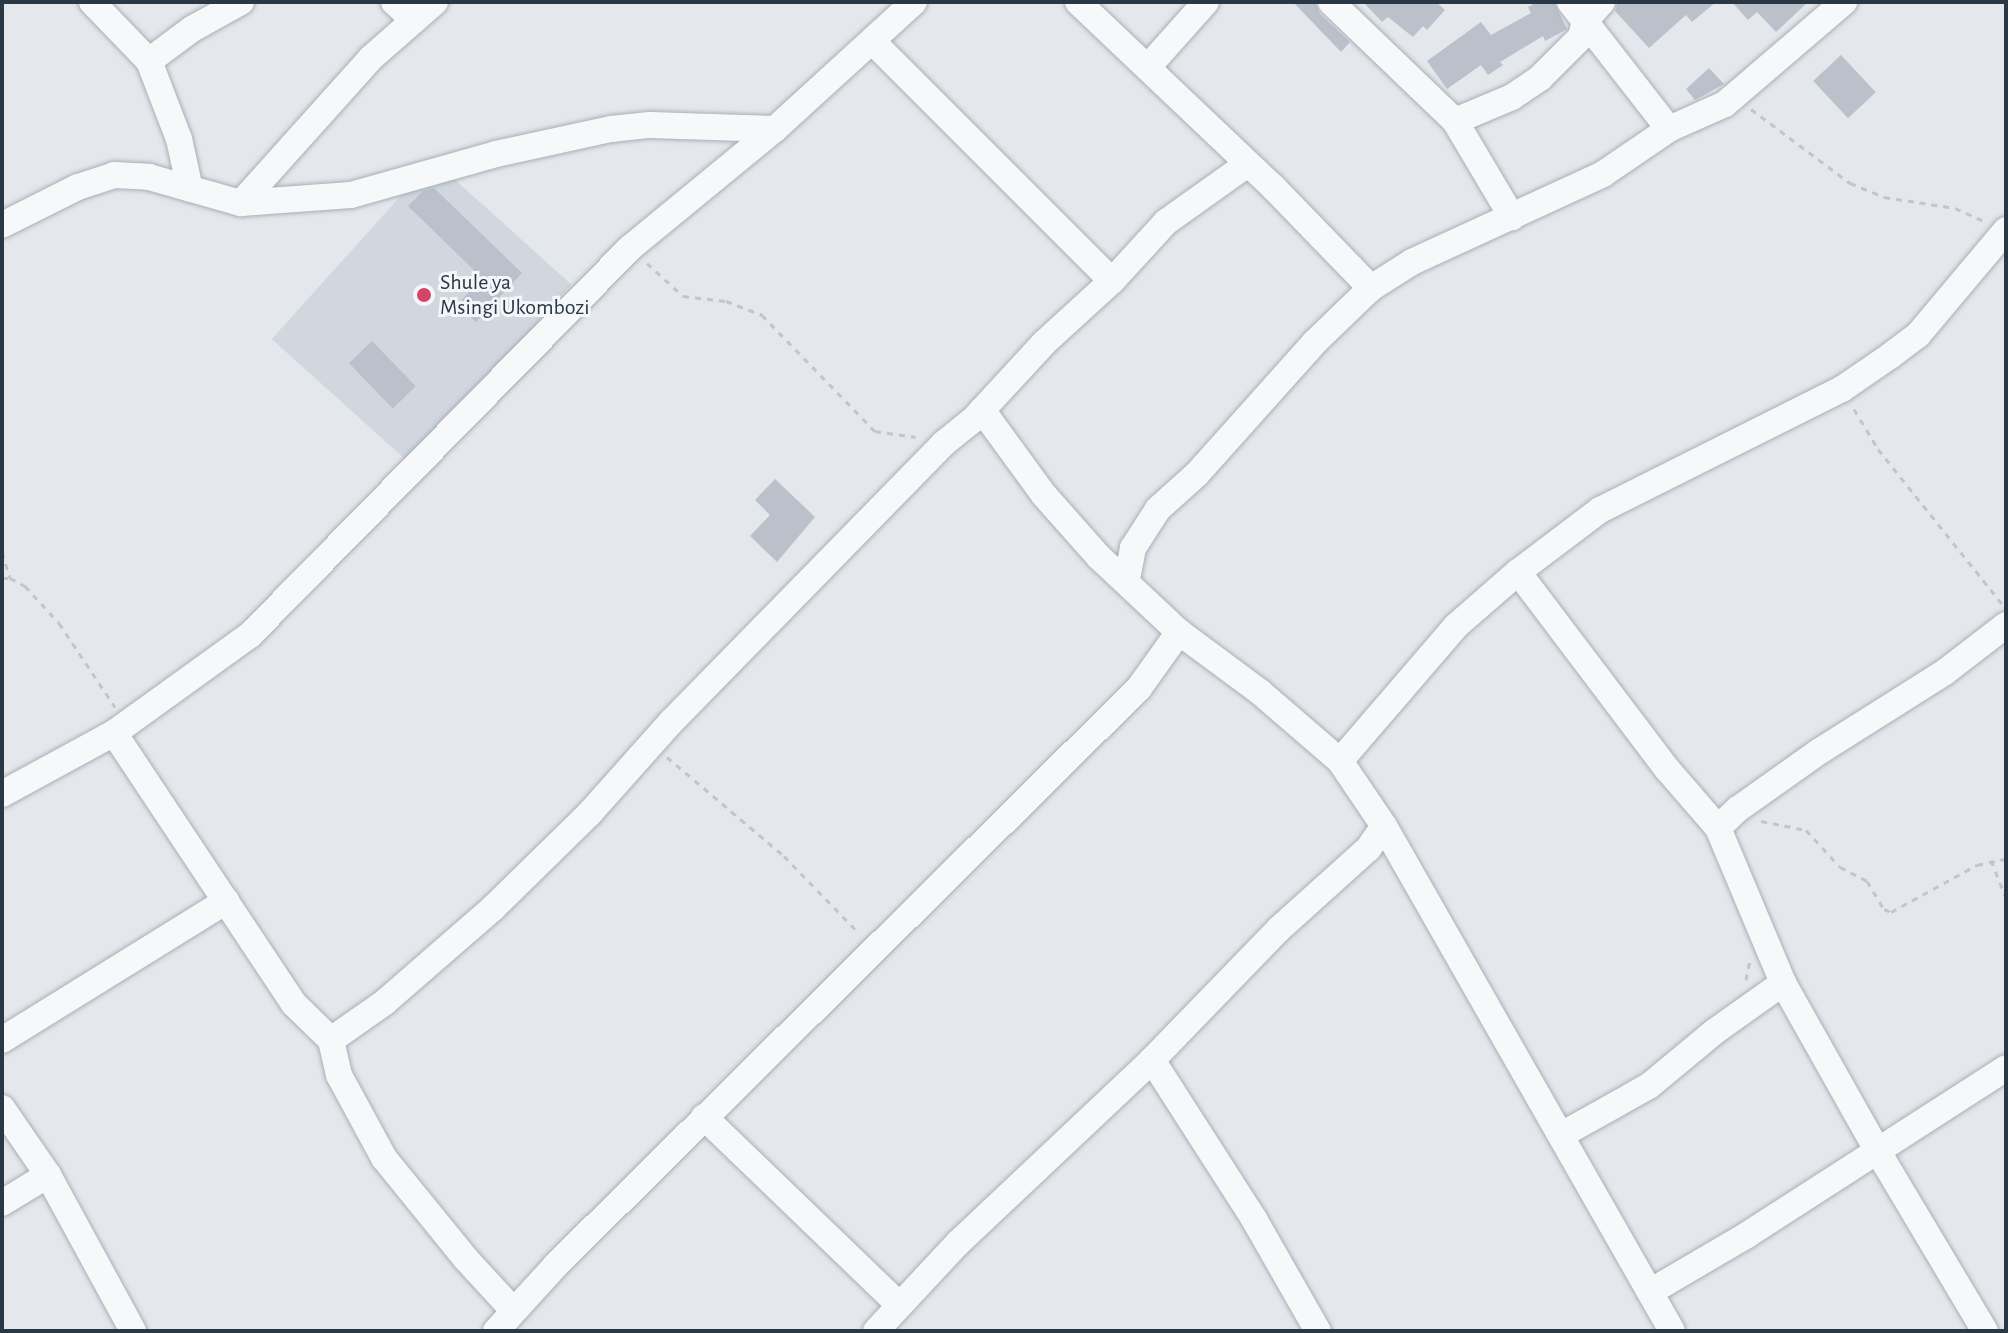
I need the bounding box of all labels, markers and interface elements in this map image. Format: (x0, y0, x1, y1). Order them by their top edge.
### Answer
place label: Shule ya Msingi Ukombozi (440, 269, 590, 320)
marker: Shule ya Msingi Ukombozi (415, 286, 433, 304)

